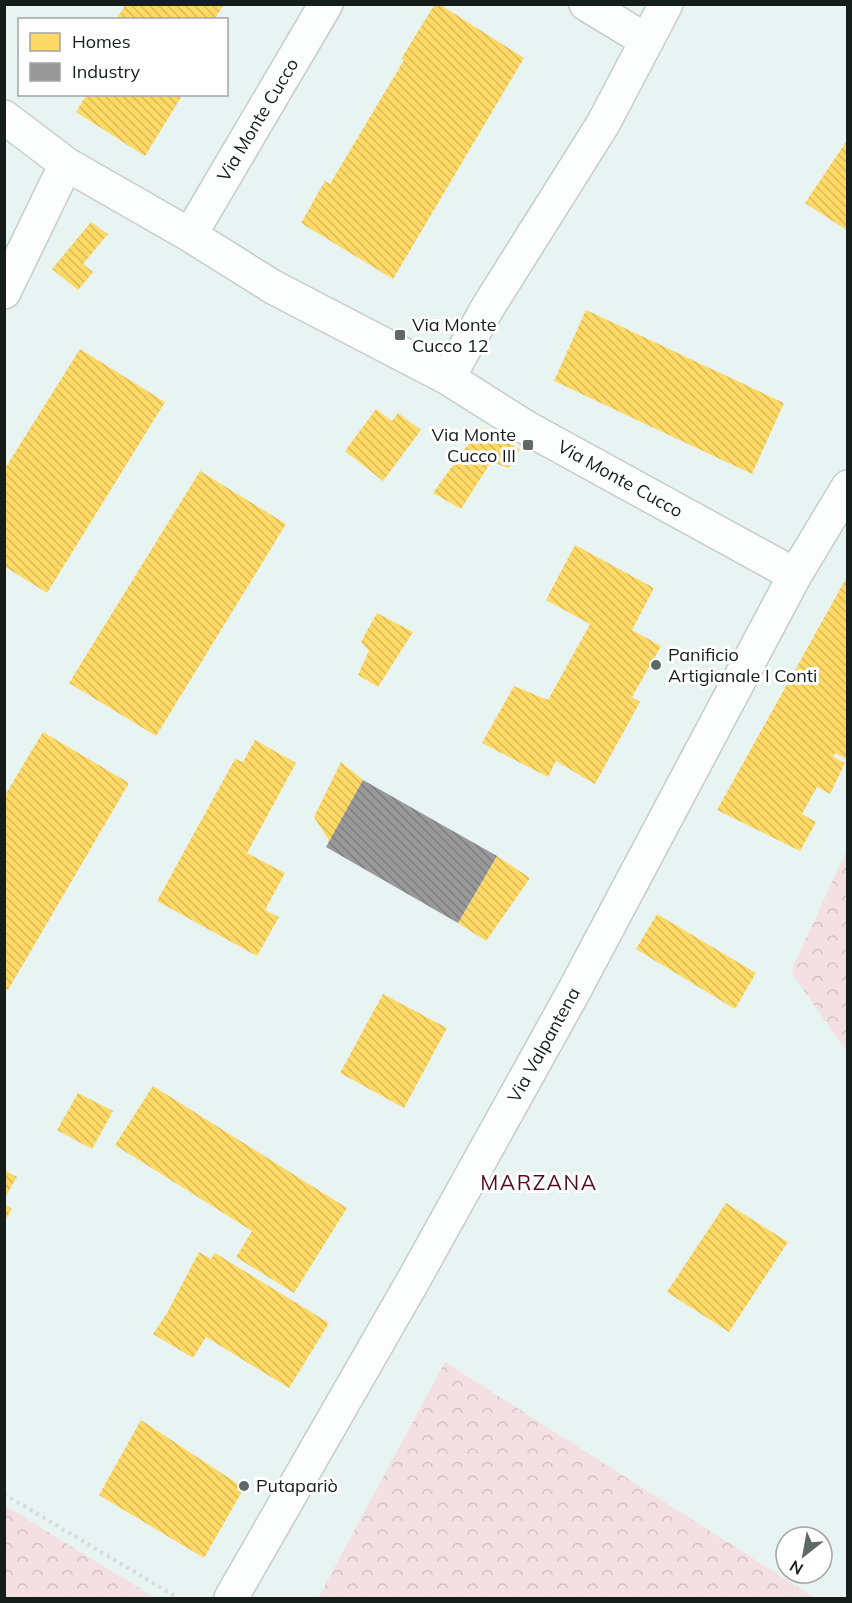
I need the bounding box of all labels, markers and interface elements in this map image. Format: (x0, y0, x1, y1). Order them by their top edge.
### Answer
legend (18, 18, 228, 96)
text: Homes (72, 30, 131, 53)
street label: Via Monte Cucco (212, 54, 303, 185)
text: Industry (72, 60, 141, 83)
place label: Via Monte Cucco 12 (412, 313, 497, 357)
marker: Via Monte Cucco 12 (393, 328, 407, 342)
place label: Via Monte Cucco III (431, 423, 516, 467)
street label: Via Monte Cucco (554, 435, 687, 522)
marker: Via Monte Cucco III (521, 438, 535, 452)
place label: Panificio Artigianale I Conti (668, 643, 817, 687)
marker: Panificio Artigianale I Conti (649, 658, 663, 672)
street label: Via Valpantena (502, 983, 585, 1107)
district label: MARZANA (480, 1169, 598, 1195)
place label: Putapariò (256, 1474, 338, 1497)
marker: Putapariò (237, 1479, 251, 1493)
north arrow (774, 1525, 834, 1585)
text: N (786, 1556, 807, 1580)

